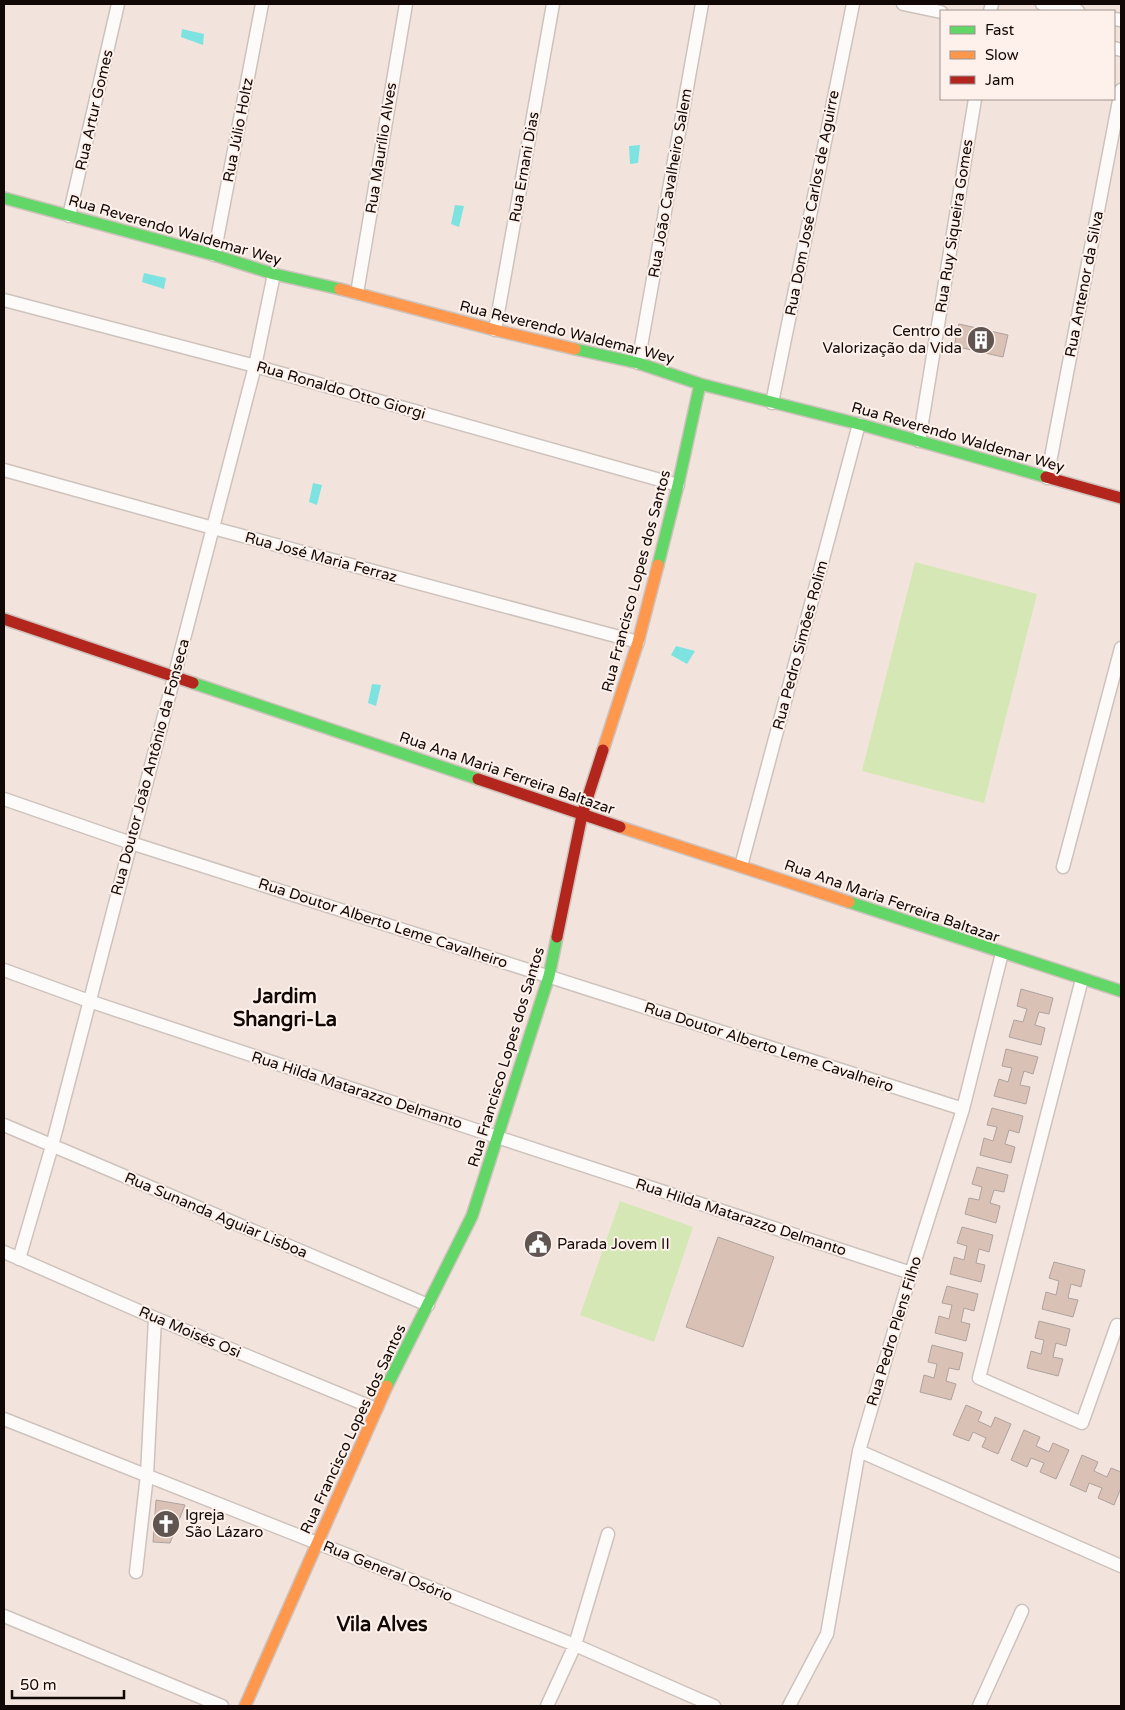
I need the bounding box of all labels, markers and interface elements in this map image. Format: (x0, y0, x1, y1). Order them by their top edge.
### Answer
legend (940, 10, 1115, 100)
text: Fast (985, 21, 1015, 39)
text: Slow (985, 46, 1019, 64)
street label: Rua Artur Gomes (71, 48, 117, 172)
text: Jam (985, 71, 1014, 89)
street label: Rua Júlio Holtz (219, 76, 257, 184)
street label: Rua Maurílio Alves (362, 81, 400, 215)
street label: Rua João Cavalheiro Salem (644, 87, 696, 279)
street label: Rua Dom José Carlos de Aguirre (781, 89, 843, 317)
street label: Rua Ernani Dias (505, 110, 543, 224)
street label: Rua Ruy Siqueira Gomes (931, 138, 977, 314)
street label: Rua Reverendo Waldemar Wey (66, 191, 284, 269)
street label: Rua Antenor da Silva (1061, 209, 1107, 359)
street label: Rua Reverendo Waldemar Wey (458, 297, 676, 367)
place label: Centro de Valorização da Vida (823, 322, 962, 357)
building icon: Centro de Valorização da Vida (966, 325, 996, 355)
street label: Rua Ronaldo Otto Giorgi (254, 357, 428, 423)
street label: Rua Reverendo Waldemar Wey (849, 398, 1067, 476)
street label: Rua Francisco Lopes dos Santos (598, 468, 674, 694)
street label: Rua José Maria Ferraz (243, 528, 399, 586)
street label: Rua Pedro Simões Rolim (769, 558, 831, 732)
street label: Rua Doutor João Antônio da Fonseca (107, 637, 193, 897)
street label: Rua Ana Maria Ferreira Baltazar (397, 728, 617, 818)
street label: Rua Ana Maria Ferreira Baltazar (782, 856, 1002, 946)
street label: Rua Doutor Alberto Leme Cavalheiro (256, 874, 510, 972)
street label: Rua Francisco Lopes dos Santos (464, 945, 548, 1169)
district label: Jardim Shangri-La (233, 985, 337, 1032)
street label: Rua Doutor Alberto Leme Cavalheiro (642, 998, 896, 1096)
street label: Rua Hilda Matarazzo Delmanto (249, 1047, 465, 1133)
street label: Rua Sunanda Aguiar Lisboa (122, 1168, 310, 1262)
street label: Rua Hilda Matarazzo Delmanto (633, 1174, 849, 1260)
public building icon: Parada Jovem II (523, 1229, 553, 1259)
place label: Parada Jovem II (557, 1235, 670, 1253)
street label: Rua Pedro Plens Filho (863, 1254, 925, 1408)
street label: Rua Moisés Osi (136, 1302, 244, 1362)
street label: Rua Francisco Lopes dos Santos (296, 1321, 410, 1537)
place label: Igreja São Lázaro (185, 1506, 263, 1541)
church icon: Igreja São Lázaro (151, 1509, 181, 1539)
street label: Rua General Osório (320, 1537, 456, 1605)
district label: Vila Alves (336, 1613, 428, 1637)
scale bar (12, 1668, 125, 1700)
text: 50 m (20, 1676, 57, 1694)

